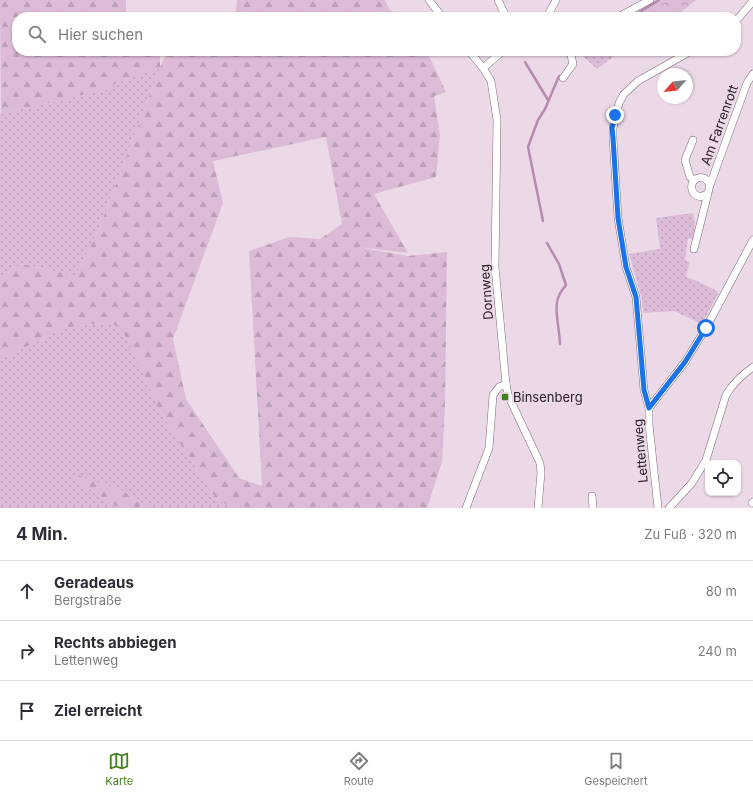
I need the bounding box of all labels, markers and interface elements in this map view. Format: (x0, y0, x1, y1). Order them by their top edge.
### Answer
search box (12, 12, 741, 56)
icon: search (26, 23, 48, 45)
text: Hier suchen (58, 25, 143, 44)
north arrow (657, 68, 693, 104)
street label: Am Farrenrott (697, 83, 741, 167)
route end (606, 106, 624, 124)
street label: Dornweg (476, 264, 496, 320)
route start (697, 319, 715, 337)
place label: Binsenberg (513, 389, 583, 405)
marker: Binsenberg (500, 392, 510, 402)
street label: Lettenweg (629, 418, 651, 484)
map controls (705, 460, 741, 496)
button: locate (705, 460, 741, 496)
text: 4 Min. (16, 524, 68, 544)
text: Zu Fuß · 320 m (644, 526, 737, 542)
text: Geradeaus (54, 573, 134, 592)
icon: ahead (16, 580, 38, 602)
text: 80 m (706, 583, 737, 599)
text: Bergstraße (54, 592, 122, 608)
text: Rechts abbiegen (54, 633, 176, 652)
icon: right (16, 640, 38, 662)
text: 240 m (698, 643, 737, 659)
text: Lettenweg (54, 652, 118, 668)
icon: arrive (16, 700, 38, 722)
text: Ziel erreicht (54, 701, 142, 720)
tab: Karte (105, 750, 133, 788)
tab: Route (344, 750, 374, 788)
tab: Gespeichert (584, 750, 648, 788)

